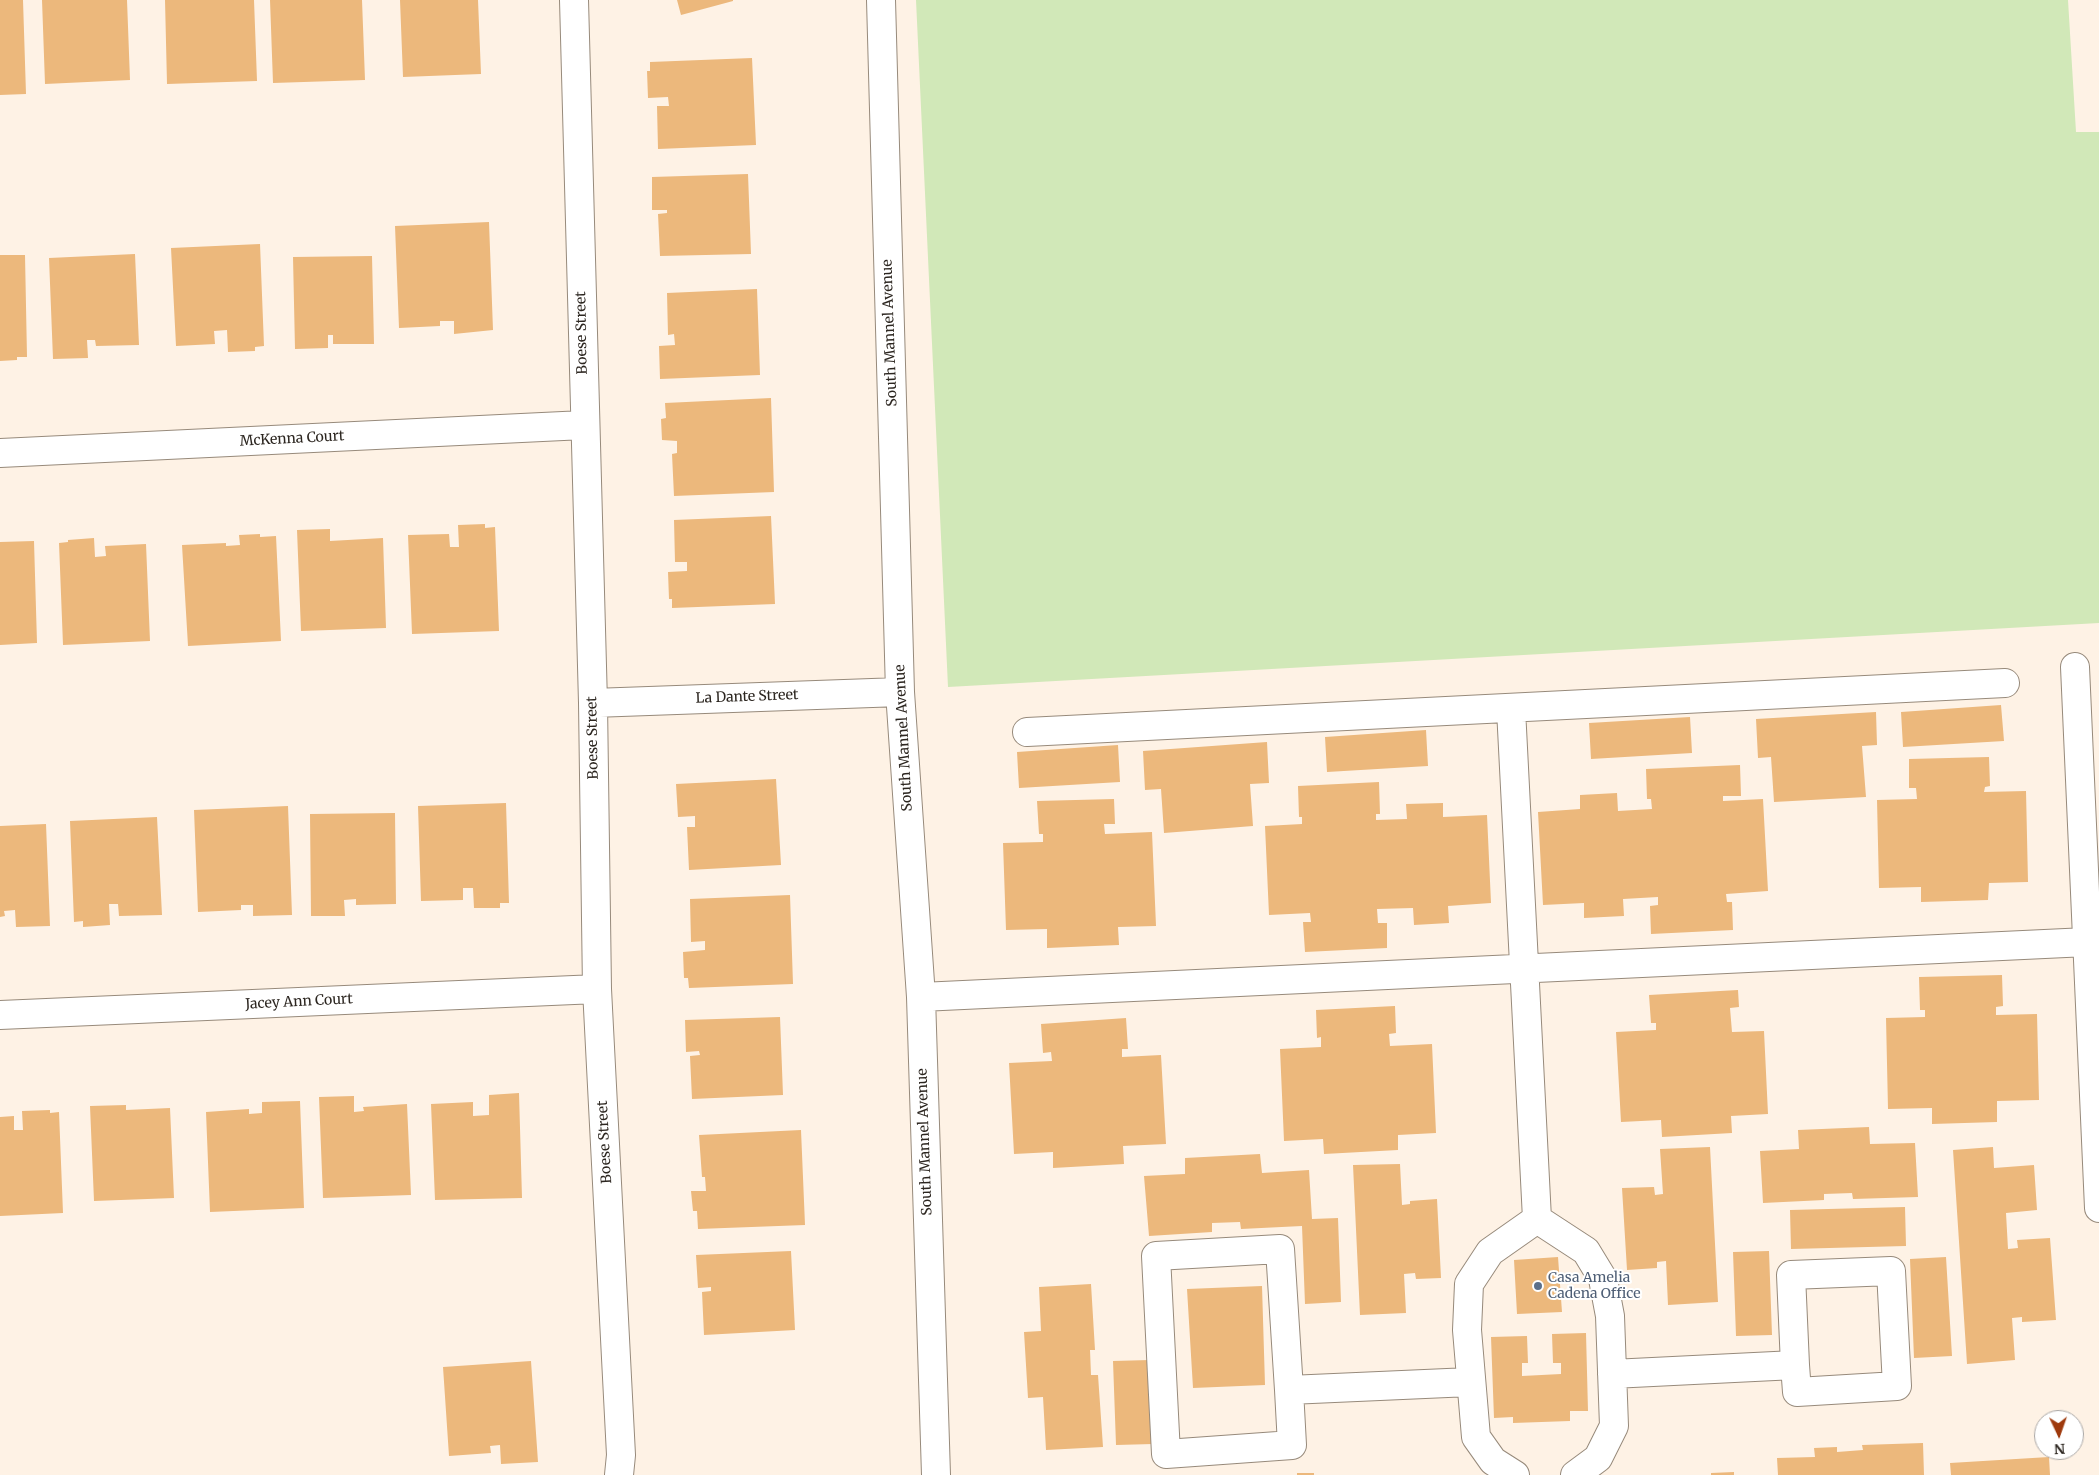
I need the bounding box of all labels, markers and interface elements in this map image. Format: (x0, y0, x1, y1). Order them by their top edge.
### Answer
street label: South Mannel Avenue (879, 259, 901, 407)
street label: Boese Street (573, 291, 591, 375)
street label: McKenna Court (239, 428, 345, 450)
street label: South Mannel Avenue (892, 664, 916, 812)
street label: La Dante Street (695, 687, 799, 707)
street label: Boese Street (584, 696, 602, 780)
street label: Jacey Ann Court (245, 991, 353, 1013)
street label: South Mannel Avenue (914, 1068, 936, 1216)
street label: Boese Street (594, 1100, 616, 1184)
place label: Casa Amelia Cadena Office (1548, 1270, 1641, 1302)
marker: Casa Amelia Cadena Office (1532, 1280, 1544, 1292)
north arrow (2034, 1410, 2084, 1460)
text: N (2054, 1440, 2066, 1458)

